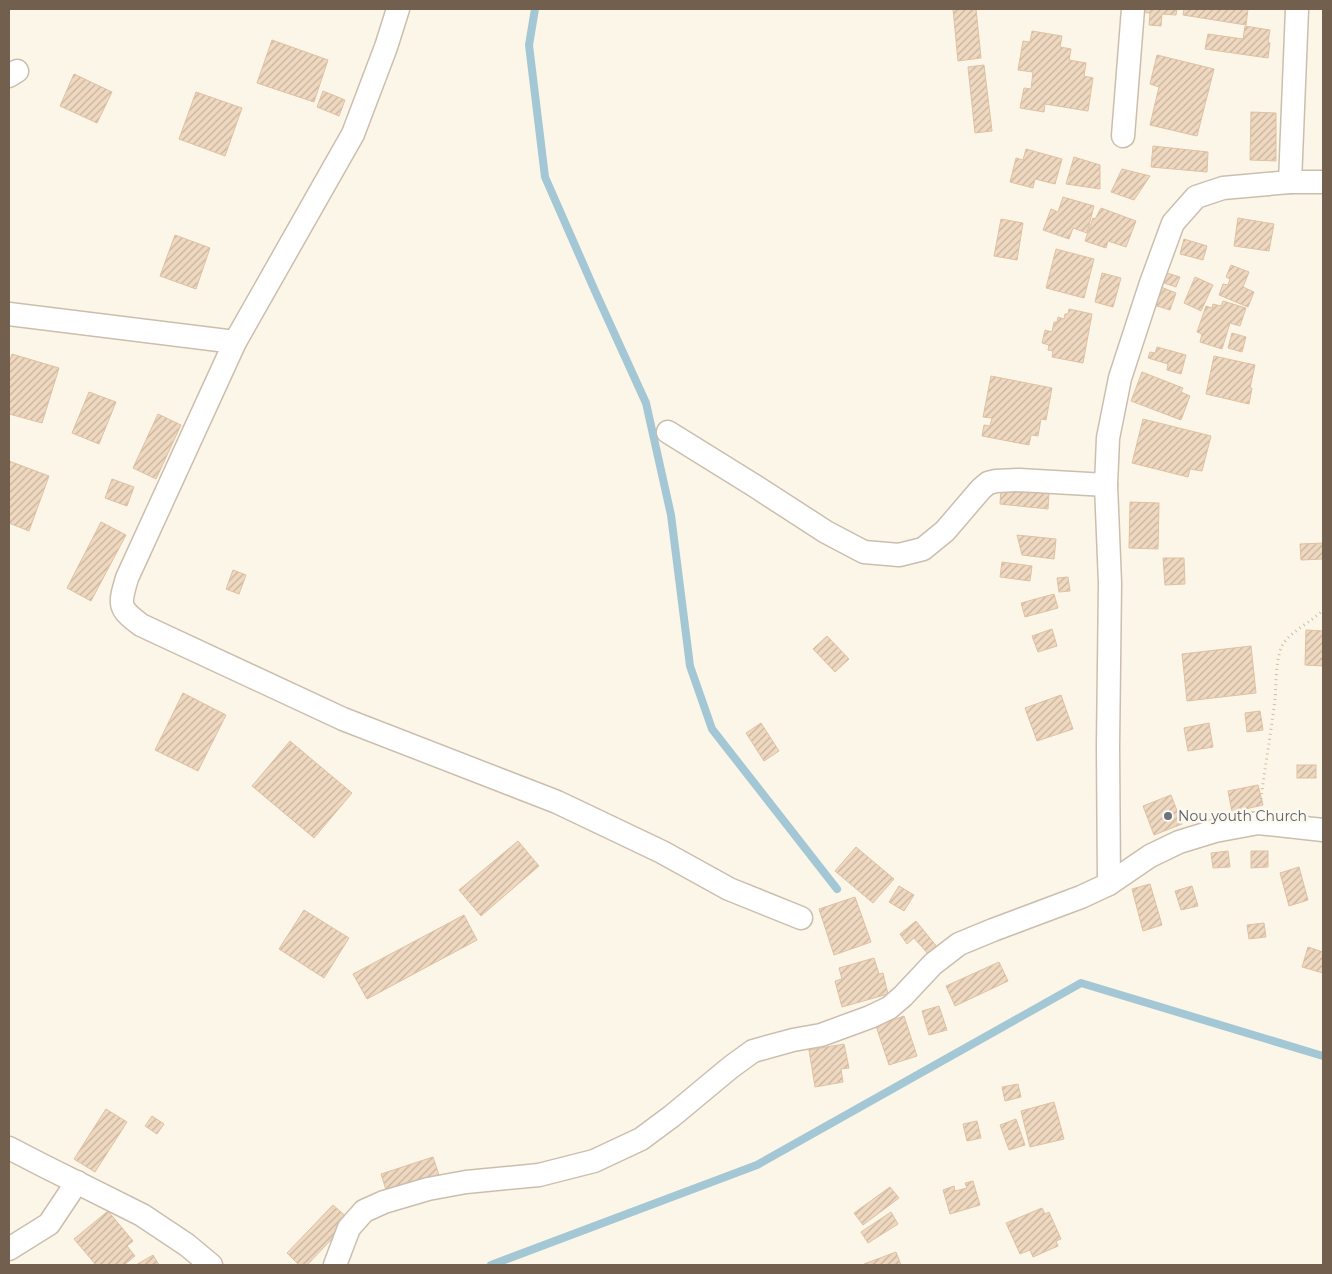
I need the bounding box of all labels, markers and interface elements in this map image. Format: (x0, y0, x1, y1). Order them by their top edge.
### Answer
place label: Nou youth Church (1178, 807, 1307, 825)
marker: Nou youth Church (1162, 810, 1174, 822)

